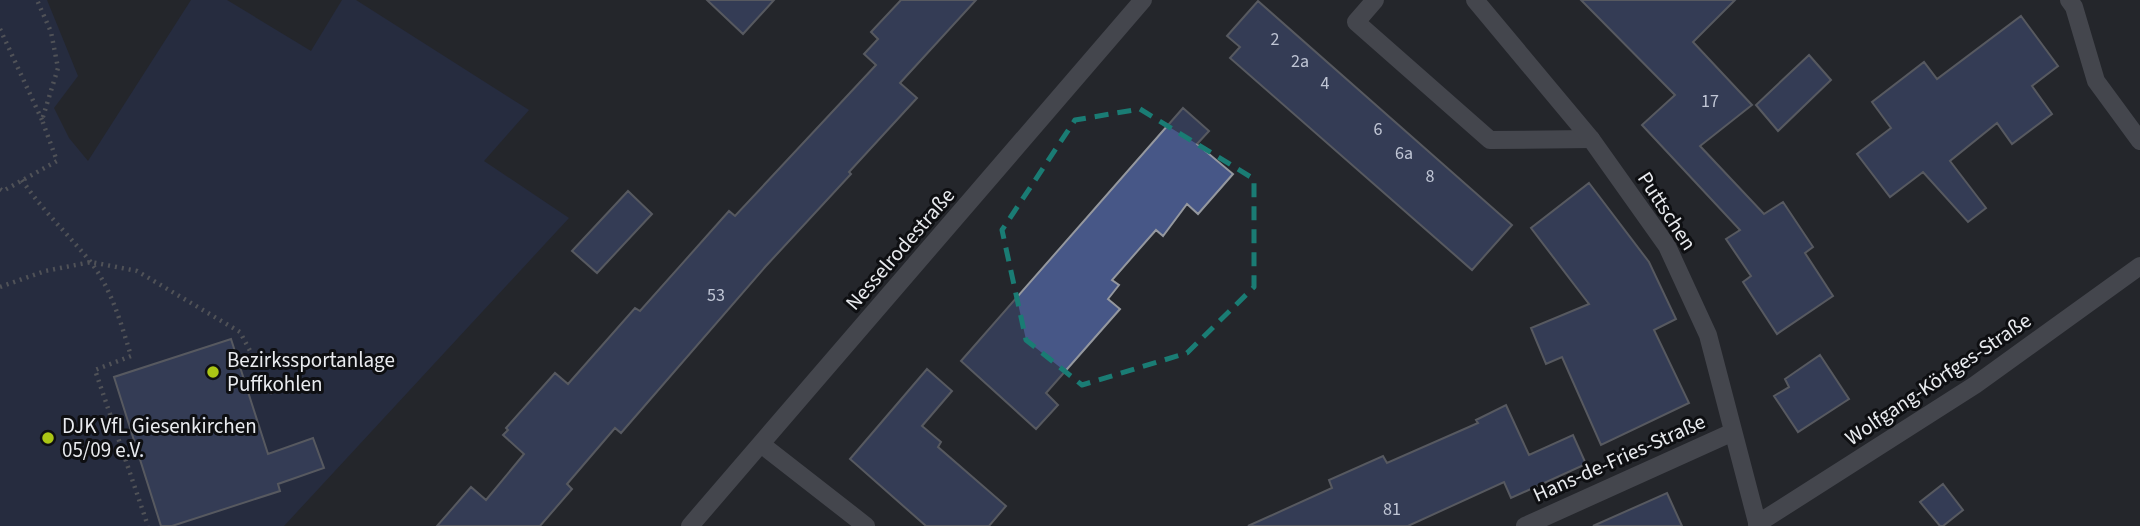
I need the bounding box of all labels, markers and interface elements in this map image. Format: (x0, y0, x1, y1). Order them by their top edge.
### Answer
house number: 2 (1271, 27, 1280, 52)
house number: 2a (1291, 49, 1309, 74)
house number: 4 (1321, 71, 1330, 96)
house number: 17 (1701, 89, 1719, 114)
house number: 6 (1374, 117, 1383, 142)
house number: 6a (1395, 141, 1413, 166)
house number: 8 (1426, 164, 1435, 189)
street label: Puttschen (1630, 166, 1704, 256)
street label: Nesselrodestraße (838, 181, 962, 317)
house number: 53 (707, 283, 725, 308)
street label: Wolfgang-Körfges-Straße (1839, 305, 2037, 453)
place label: Bezirkssportanlage Puffkohlen (227, 345, 395, 399)
marker: Bezirkssportanlage Puffkohlen (205, 364, 221, 380)
street label: Hans-de-Fries-Straße (1528, 407, 1710, 509)
place label: DJK VfL Giesenkirchen 05/09 e.V. (62, 411, 257, 465)
marker: DJK VfL Giesenkirchen 05/09 e.V. (40, 430, 56, 446)
house number: 81 (1383, 497, 1401, 522)

